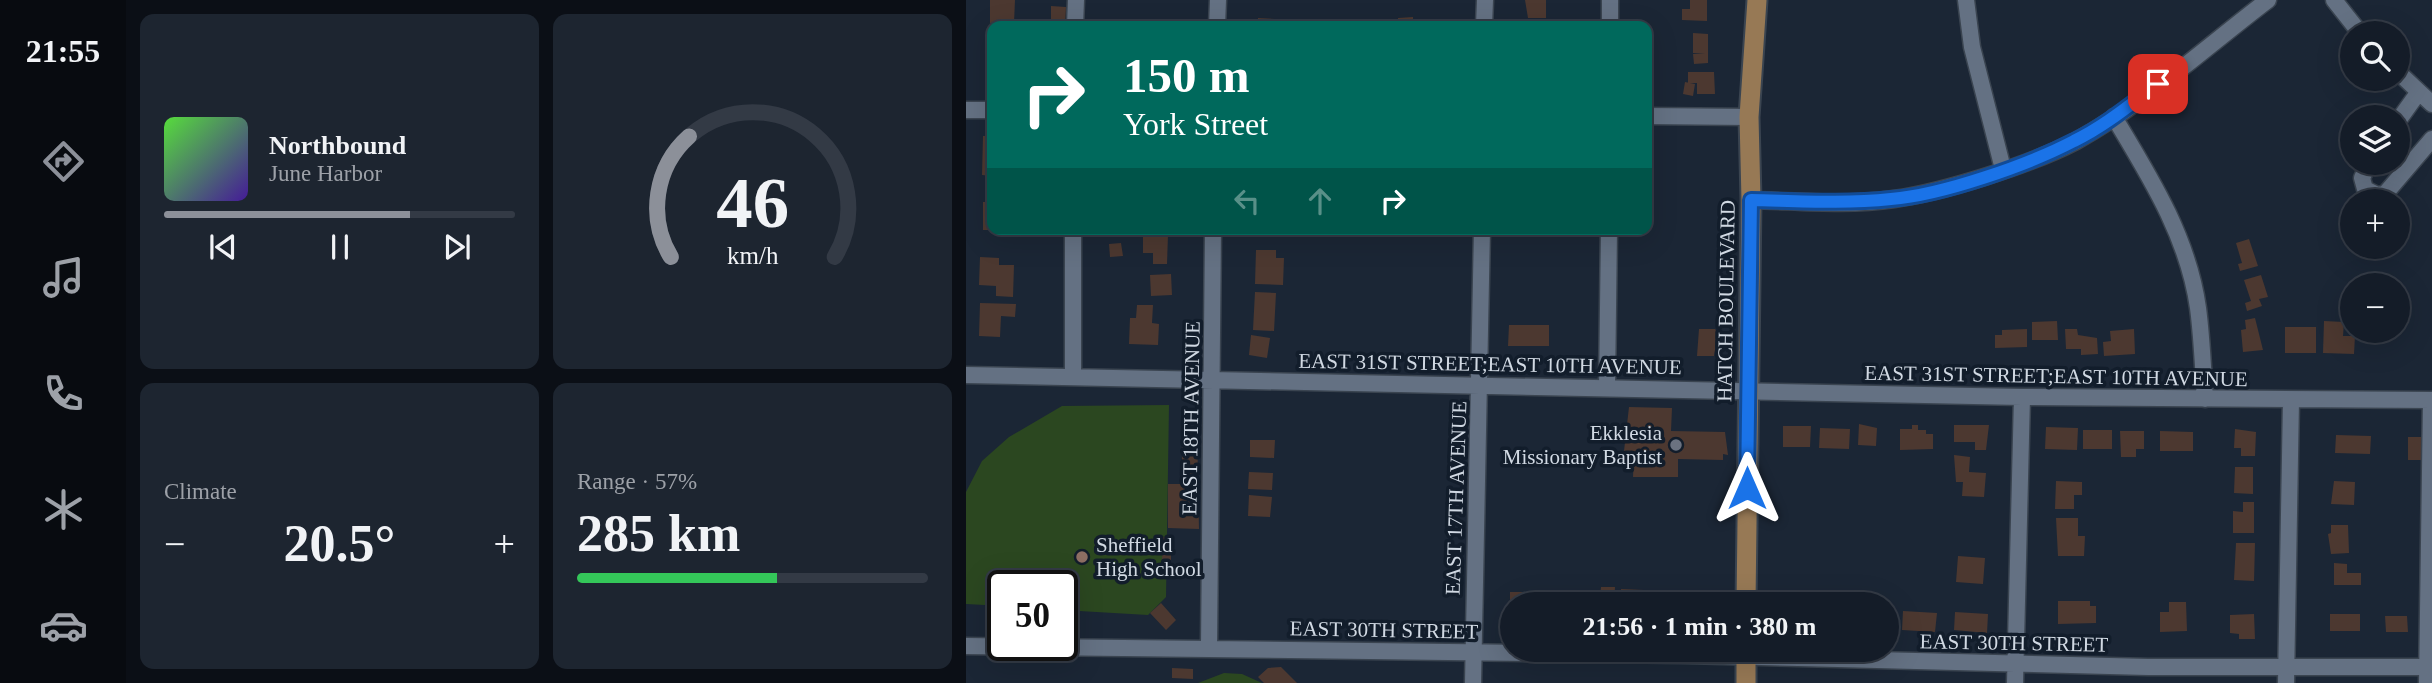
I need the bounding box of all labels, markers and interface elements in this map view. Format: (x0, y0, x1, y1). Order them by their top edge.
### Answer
map controls (2340, 21, 2410, 343)
button: search (2340, 21, 2410, 91)
text: 21:55 (26, 33, 100, 69)
text: 150 m (1123, 48, 1250, 103)
icon: right (1008, 49, 1099, 140)
pin (2128, 54, 2188, 114)
icon: arrive (2139, 65, 2177, 103)
button: layers (2340, 105, 2410, 175)
text: York Street (1123, 106, 1268, 142)
text: Northbound (269, 131, 406, 160)
icon: directions (39, 137, 88, 186)
text: June Harbor (269, 161, 382, 186)
text: 46 (716, 163, 789, 244)
icon: left (1228, 182, 1266, 220)
icon: ahead (1301, 182, 1339, 220)
icon: right (1374, 182, 1412, 220)
button: + (2340, 189, 2410, 259)
street label: HATCH BOULEVARD (1712, 200, 1740, 402)
icon: previous (204, 228, 242, 266)
icon: pause (321, 228, 359, 266)
icon: next (438, 228, 476, 266)
text: km/h (727, 242, 779, 269)
icon: music (39, 253, 88, 302)
button: − (2340, 273, 2410, 343)
street label: EAST 18TH AVENUE (1177, 321, 1205, 515)
street label: EAST 31ST STREET;EAST 10TH AVENUE (1298, 349, 1682, 379)
street label: EAST 31ST STREET;EAST 10TH AVENUE (1864, 361, 2248, 391)
icon: phone (39, 369, 88, 418)
street label: EAST 17TH AVENUE (1441, 401, 1471, 595)
place label: Ekklesia Missionary Baptist (1503, 421, 1663, 469)
marker: Ekklesia Missionary Baptist (1668, 437, 1684, 453)
position arrow (1710, 451, 1784, 525)
text: Range · 57% (577, 469, 697, 494)
text: Climate (164, 479, 237, 504)
icon: climate (39, 485, 88, 534)
text: 285 km (577, 505, 740, 562)
text: 20.5° (284, 515, 395, 572)
text: − (164, 523, 185, 565)
text: + (494, 523, 515, 565)
place label: Sheffield High School (1096, 533, 1202, 581)
marker: Sheffield High School (1074, 549, 1090, 565)
speed limit sign: 50 (987, 570, 1078, 661)
icon: car (39, 601, 88, 650)
text: 21:56 · 1 min · 380 m (1583, 612, 1817, 641)
street label: EAST 30TH STREET (1289, 616, 1479, 644)
street label: EAST 30TH STREET (1919, 629, 2109, 657)

